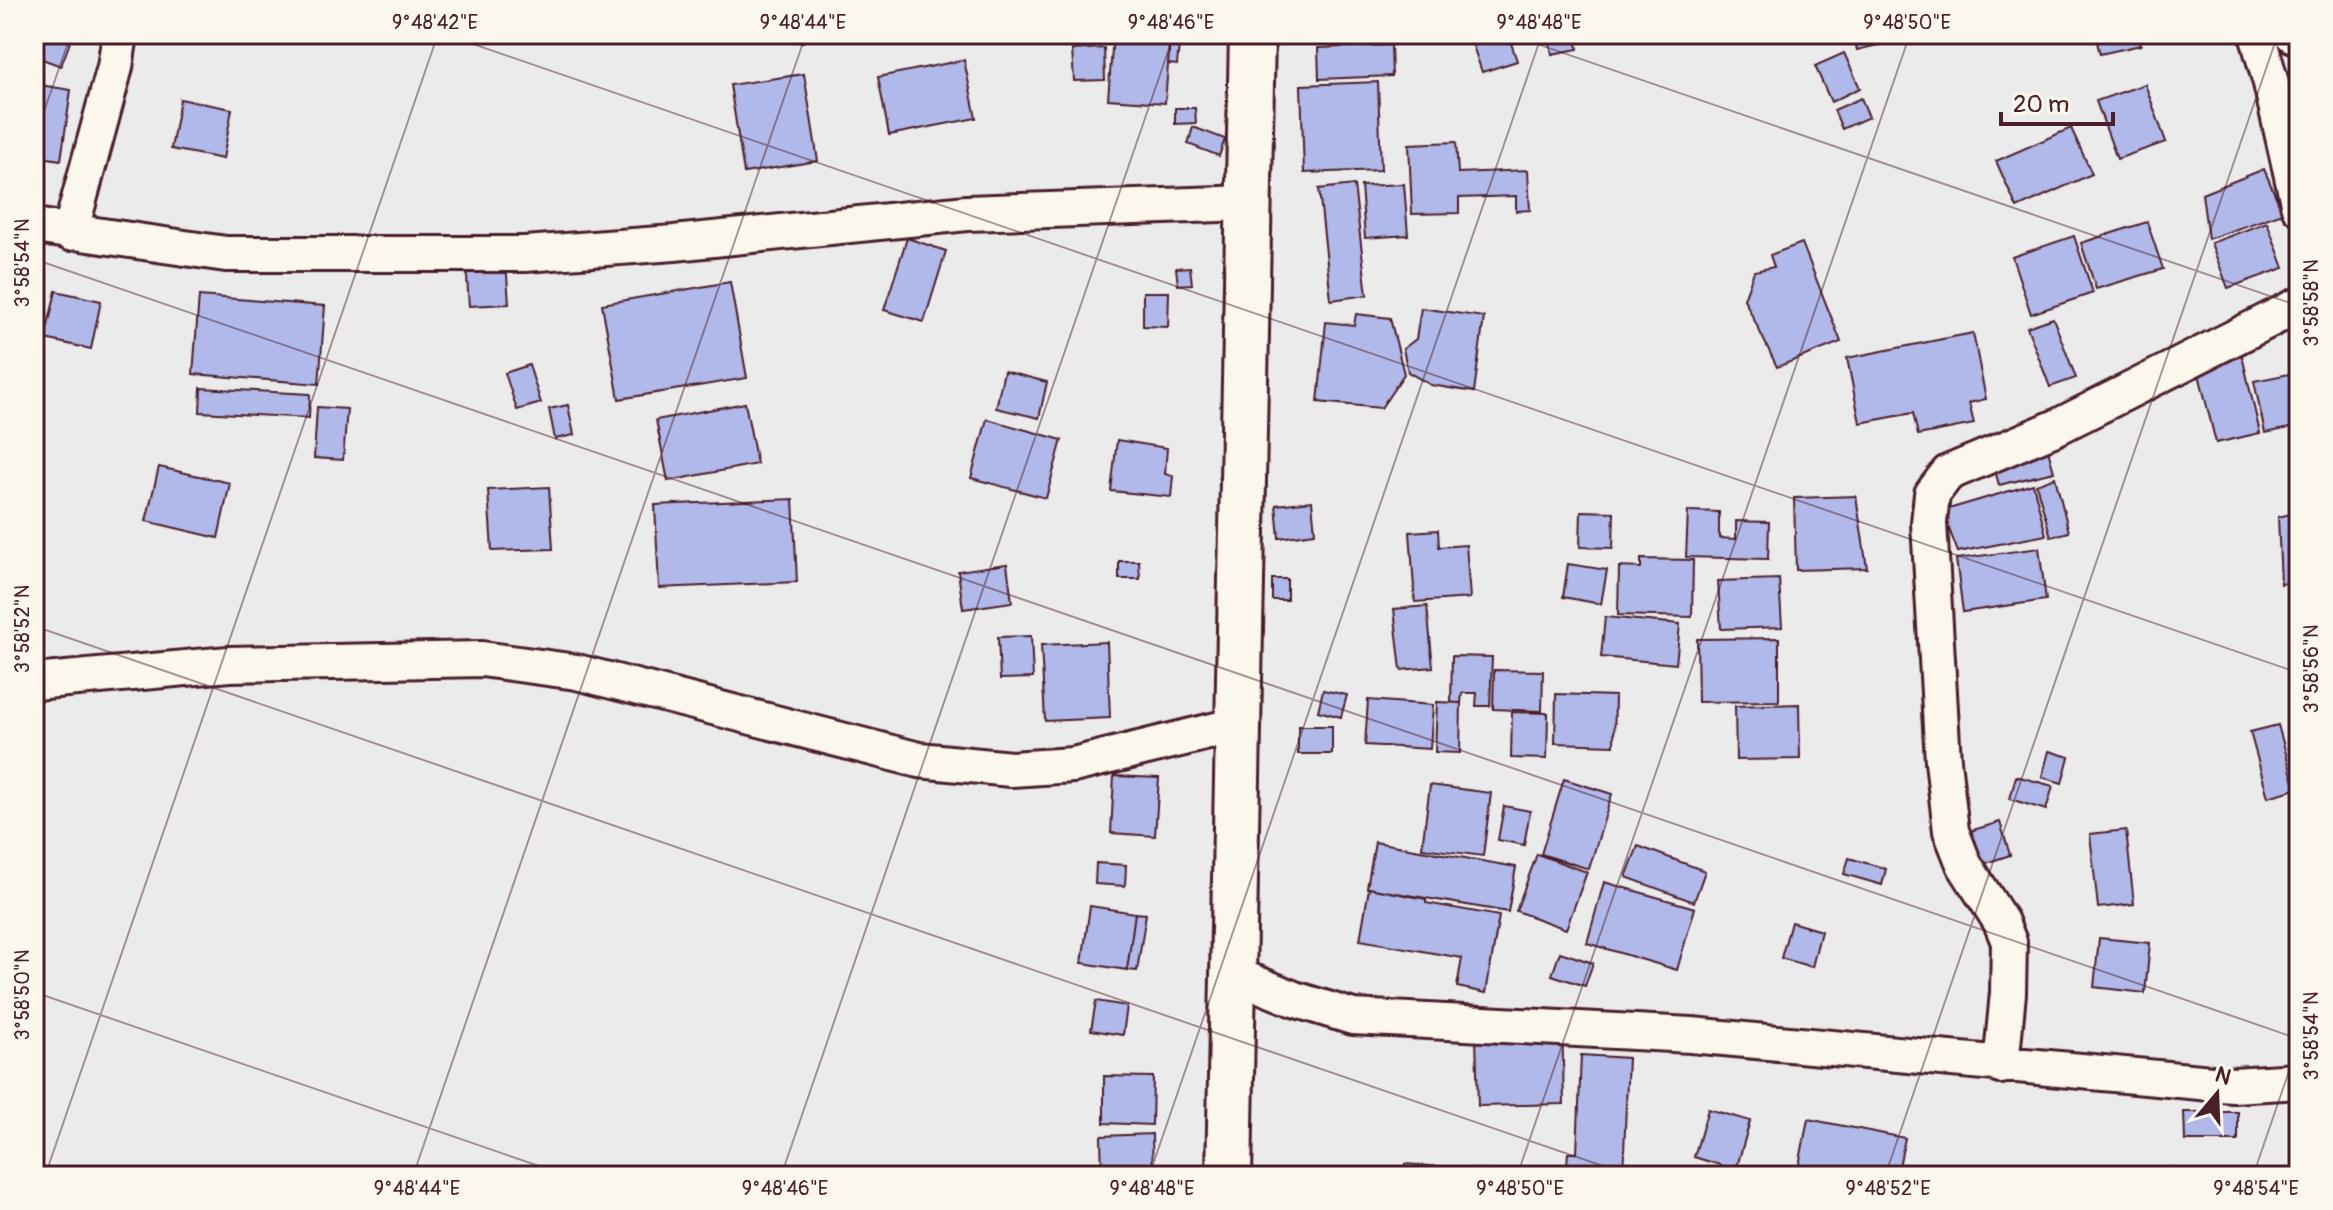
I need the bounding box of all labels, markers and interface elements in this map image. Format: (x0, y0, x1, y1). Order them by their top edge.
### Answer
text: 9°48'42"E (392, 10, 478, 35)
text: 9°48'44"E (760, 10, 846, 35)
text: 9°48'46"E (1128, 10, 1214, 35)
text: 9°48'48"E (1497, 10, 1581, 35)
text: 9°48'50"E (1863, 10, 1951, 35)
scale bar (2001, 76, 2113, 126)
text: 20 m (2013, 90, 2069, 119)
text: 3°58'54"N (10, 219, 35, 307)
text: 3°58'58"N (2299, 259, 2324, 347)
text: 3°58'52"N (10, 585, 35, 673)
text: 3°58'56"N (2299, 625, 2324, 713)
text: 3°58'50"N (10, 950, 35, 1040)
text: 3°58'54"N (2299, 992, 2324, 1080)
north arrow (2177, 1054, 2257, 1134)
text: N (2212, 1060, 2235, 1092)
text: 9°48'44"E (374, 1176, 460, 1201)
text: 9°48'46"E (742, 1176, 828, 1201)
text: 9°48'48"E (1110, 1176, 1194, 1201)
text: 9°48'50"E (1476, 1176, 1564, 1201)
text: 9°48'52"E (1845, 1176, 1931, 1201)
text: 9°48'54"E (2213, 1176, 2299, 1201)

